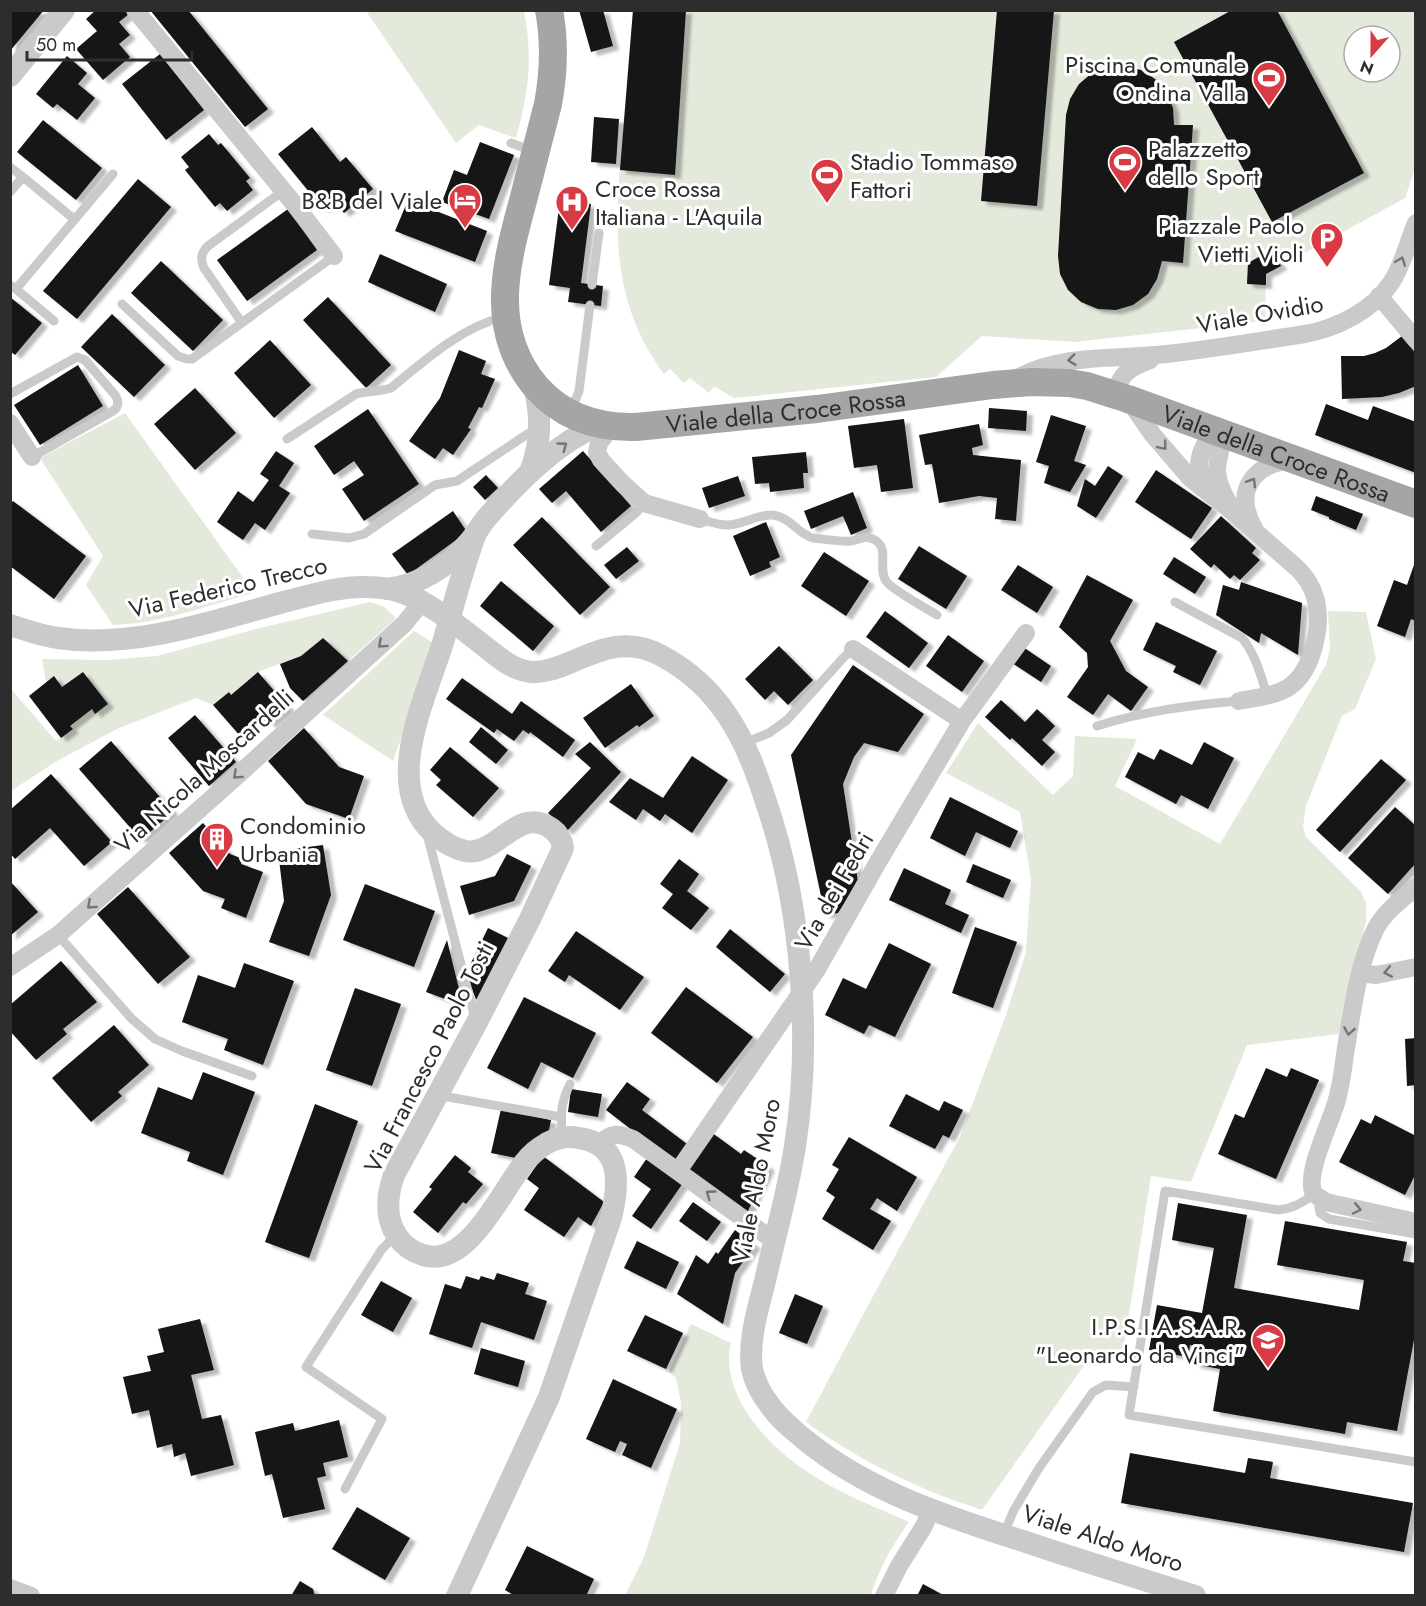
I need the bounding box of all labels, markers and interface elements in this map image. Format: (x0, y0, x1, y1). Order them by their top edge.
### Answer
scale bar (27, 24, 192, 62)
north arrow (1342, 24, 1402, 84)
text: 50 m (36, 32, 76, 58)
place label: Piscina Comunale Ondina Valla (1065, 47, 1246, 110)
text: N (1357, 55, 1377, 81)
sports icon: Piscina Comunale Ondina Valla (1251, 60, 1287, 107)
place label: Palazzetto dello Sport (1148, 131, 1260, 194)
place label: Stadio Tommaso Fattori (850, 144, 1014, 207)
sports icon: Palazzetto dello Sport (1107, 144, 1143, 191)
sports icon: Stadio Tommaso Fattori (809, 157, 845, 204)
place label: Croce Rossa Italiana - L'Aquila (595, 171, 762, 234)
hotel icon: B&B del Viale (447, 182, 483, 229)
place label: B&B del Viale (302, 183, 442, 218)
hospital icon: Croce Rossa Italiana - L'Aquila (554, 184, 590, 231)
place label: Piazzale Paolo Vietti Violi (1158, 208, 1304, 271)
parking icon: Piazzale Paolo Vietti Violi (1309, 221, 1345, 268)
one-way arrow (1394, 257, 1406, 268)
street label: Viale Ovidio (1194, 286, 1326, 342)
one-way arrow (1068, 354, 1077, 366)
street label: Viale della Croce Rossa (664, 380, 908, 441)
street label: Viale della Croce Rossa (1157, 395, 1395, 511)
one-way arrow (1155, 439, 1166, 450)
one-way arrow (556, 442, 567, 453)
one-way arrow (1245, 478, 1256, 488)
street label: Via Federico Trecco (126, 547, 330, 627)
one-way arrow (378, 637, 388, 648)
street label: Via Nicola Moscardelli (106, 681, 302, 861)
one-way arrow (233, 768, 244, 779)
place label: Condominio Urbania (240, 808, 366, 871)
building icon: Condominio Urbania (199, 821, 235, 868)
street label: Via dei Fedri (786, 825, 882, 957)
one-way arrow (87, 898, 98, 909)
street label: Via Francesco Paolo Tosti (355, 935, 503, 1179)
one-way arrow (1383, 965, 1393, 978)
one-way arrow (1343, 1025, 1356, 1035)
street label: Viale Aldo Moro (723, 1095, 789, 1267)
one-way arrow (706, 1190, 717, 1201)
one-way arrow (1352, 1202, 1362, 1215)
place label: I.P.S.I.A.S.A.R. "Leonardo da Vinci" (1035, 1309, 1245, 1372)
school or university icon: I.P.S.I.A.S.A.R. "Leonardo da Vinci" (1250, 1322, 1286, 1369)
street label: Viale Aldo Moro (1018, 1495, 1188, 1581)

